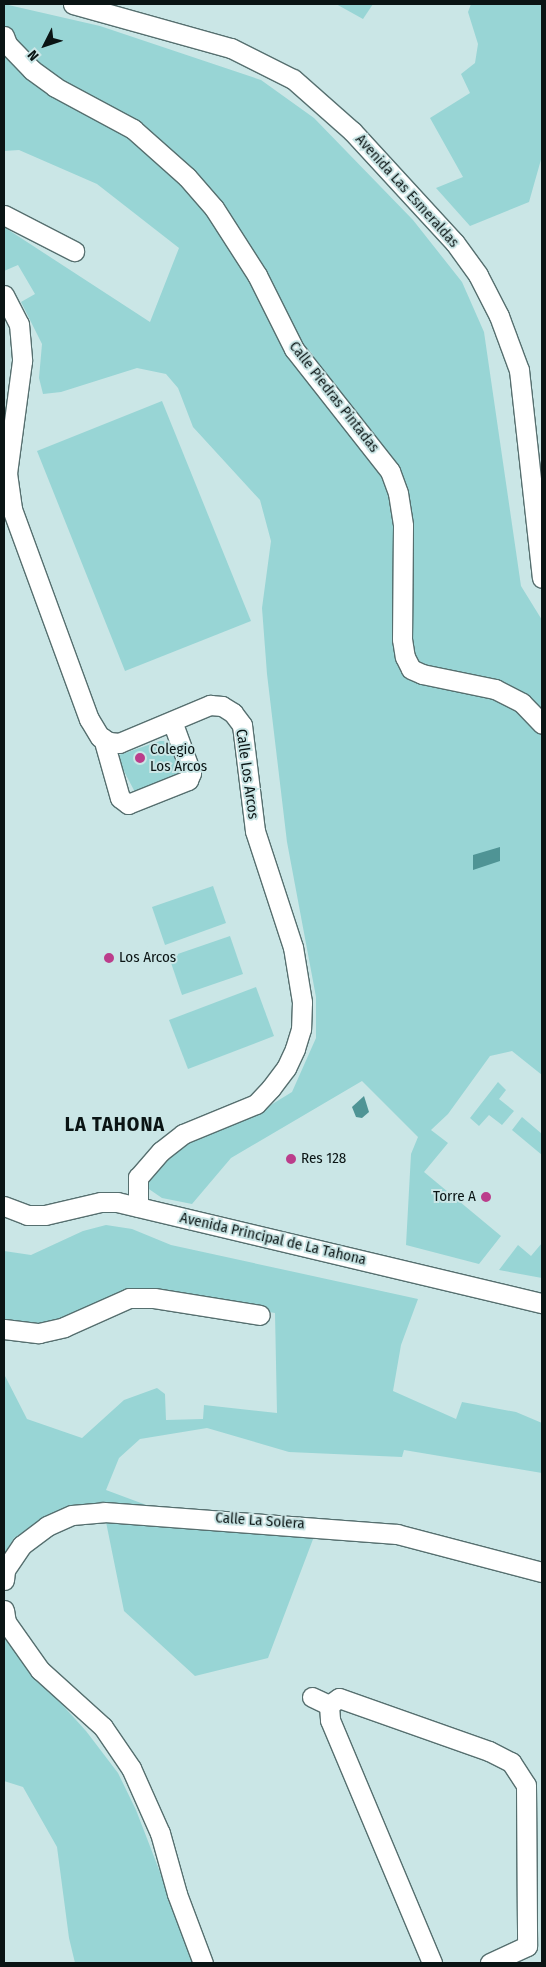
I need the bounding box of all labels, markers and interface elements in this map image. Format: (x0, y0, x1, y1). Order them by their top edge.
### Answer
north arrow (20, 20, 70, 70)
text: N (24, 46, 42, 64)
street label: Avenida Las Esmeraldas (351, 131, 463, 251)
street label: Calle Piedras Pintadas (285, 338, 383, 456)
street label: Calle Los Arcos (232, 728, 262, 820)
place label: Colegio Los Arcos (150, 740, 207, 775)
marker: Colegio Los Arcos (134, 752, 146, 764)
place label: Los Arcos (119, 949, 176, 967)
marker: Los Arcos (103, 952, 115, 964)
district label: LA TAHONA (64, 1112, 166, 1136)
place label: Res 128 (301, 1150, 346, 1168)
marker: Res 128 (285, 1153, 297, 1165)
place label: Torre A (433, 1188, 476, 1206)
marker: Torre A (480, 1191, 492, 1203)
street label: Avenida Principal de La Tahona (178, 1209, 368, 1269)
street label: Calle La Solera (215, 1509, 305, 1533)

